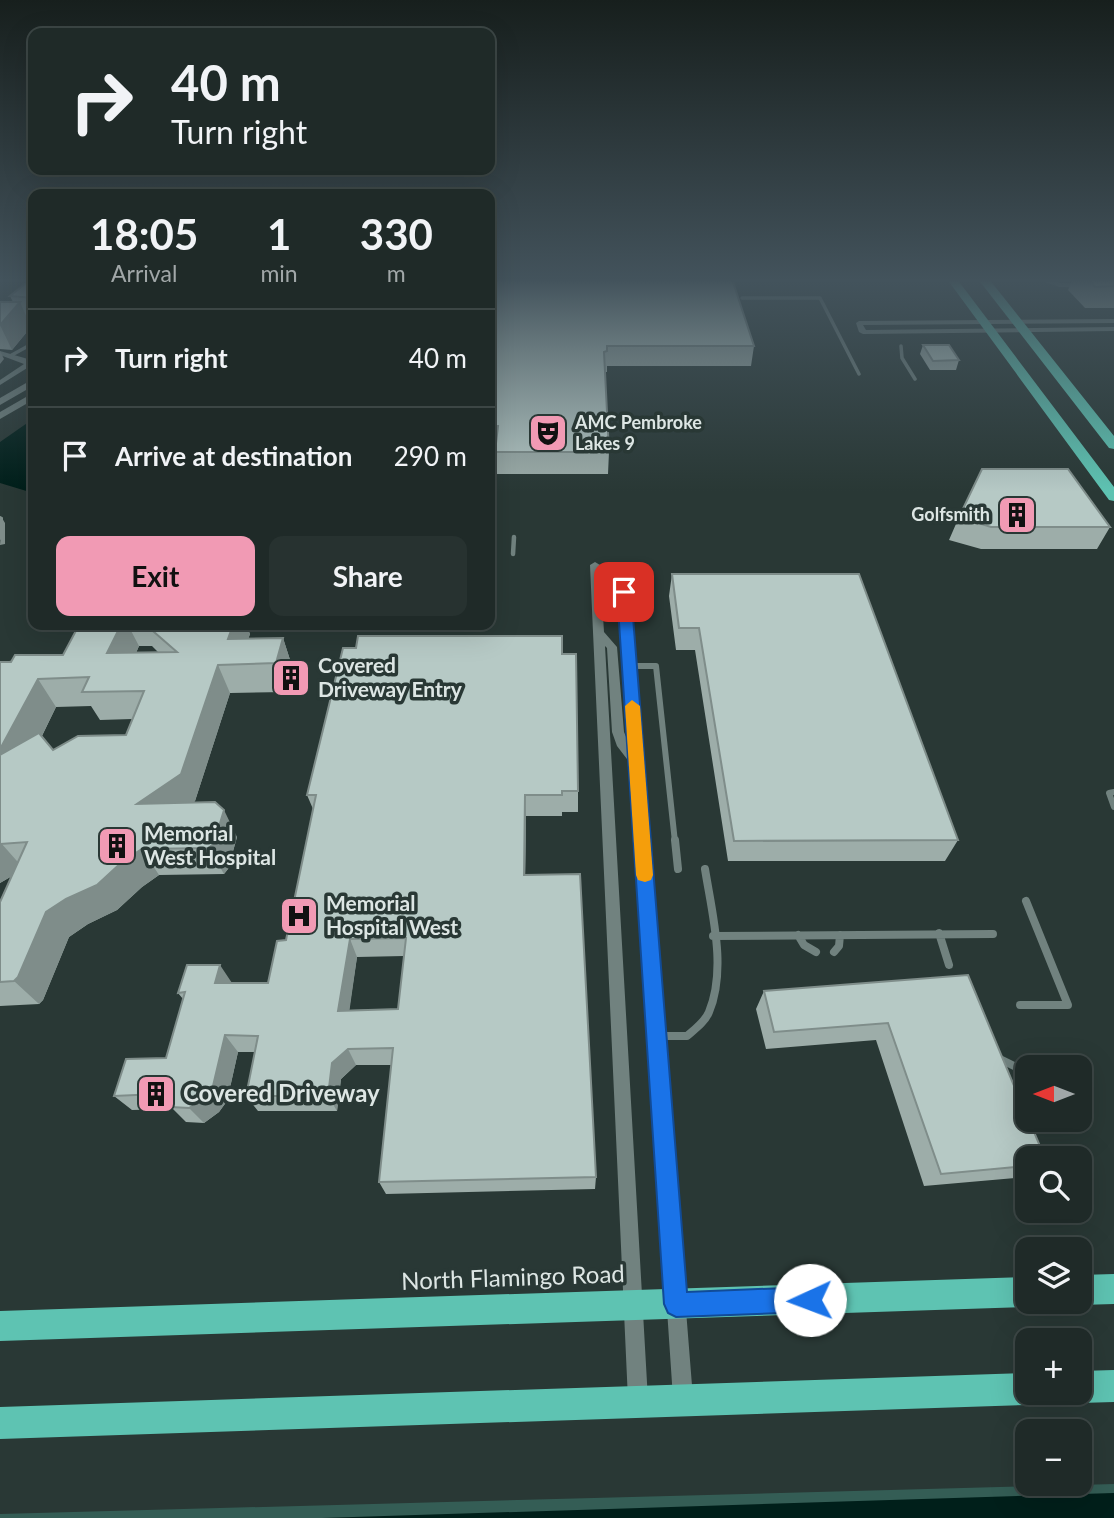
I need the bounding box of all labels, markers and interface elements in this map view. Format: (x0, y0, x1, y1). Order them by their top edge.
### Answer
text: 40 m (171, 53, 281, 111)
icon: right (56, 56, 147, 147)
text: Turn right (171, 112, 307, 151)
text: 18:05 (90, 209, 198, 259)
text: 1 (267, 209, 291, 259)
text: 330 (360, 209, 433, 259)
text: Arrival (111, 259, 177, 287)
text: min (260, 259, 298, 287)
text: m (387, 259, 406, 287)
icon: right (56, 339, 94, 377)
text: Turn right (115, 342, 228, 374)
text: 40 m (409, 342, 467, 374)
place label: AMC Pembroke Lakes 9 (574, 411, 702, 454)
theatre icon: AMC Pembroke Lakes 9 (527, 412, 569, 454)
icon: arrive (56, 437, 94, 475)
text: Arrive at destination (115, 440, 352, 472)
text: 290 m (394, 440, 467, 472)
building icon: Golfsmith (996, 494, 1038, 536)
place label: Golfsmith (911, 503, 990, 525)
button: Exit (56, 536, 255, 616)
button: Share (269, 536, 467, 616)
pin (594, 562, 654, 622)
icon: arrive (605, 573, 643, 611)
place label: Covered Driveway Entry (318, 652, 463, 701)
building icon: Covered Driveway Entry (270, 657, 312, 699)
place label: Memorial West Hospital (144, 820, 276, 869)
building icon: Memorial West Hospital (96, 825, 138, 867)
place label: Memorial Hospital West (326, 890, 458, 939)
hospital icon: Memorial Hospital West (278, 895, 320, 937)
north arrow (1015, 1055, 1092, 1132)
map controls (1015, 1055, 1092, 1496)
building icon: Covered Driveway (135, 1073, 177, 1115)
place label: Covered Driveway (183, 1078, 380, 1107)
button: search (1015, 1146, 1092, 1223)
button: layers (1015, 1237, 1092, 1314)
street label: North Flamingo Road (401, 1258, 625, 1295)
position arrow (773, 1263, 847, 1337)
button: + (1015, 1328, 1092, 1405)
button: − (1015, 1419, 1092, 1496)

